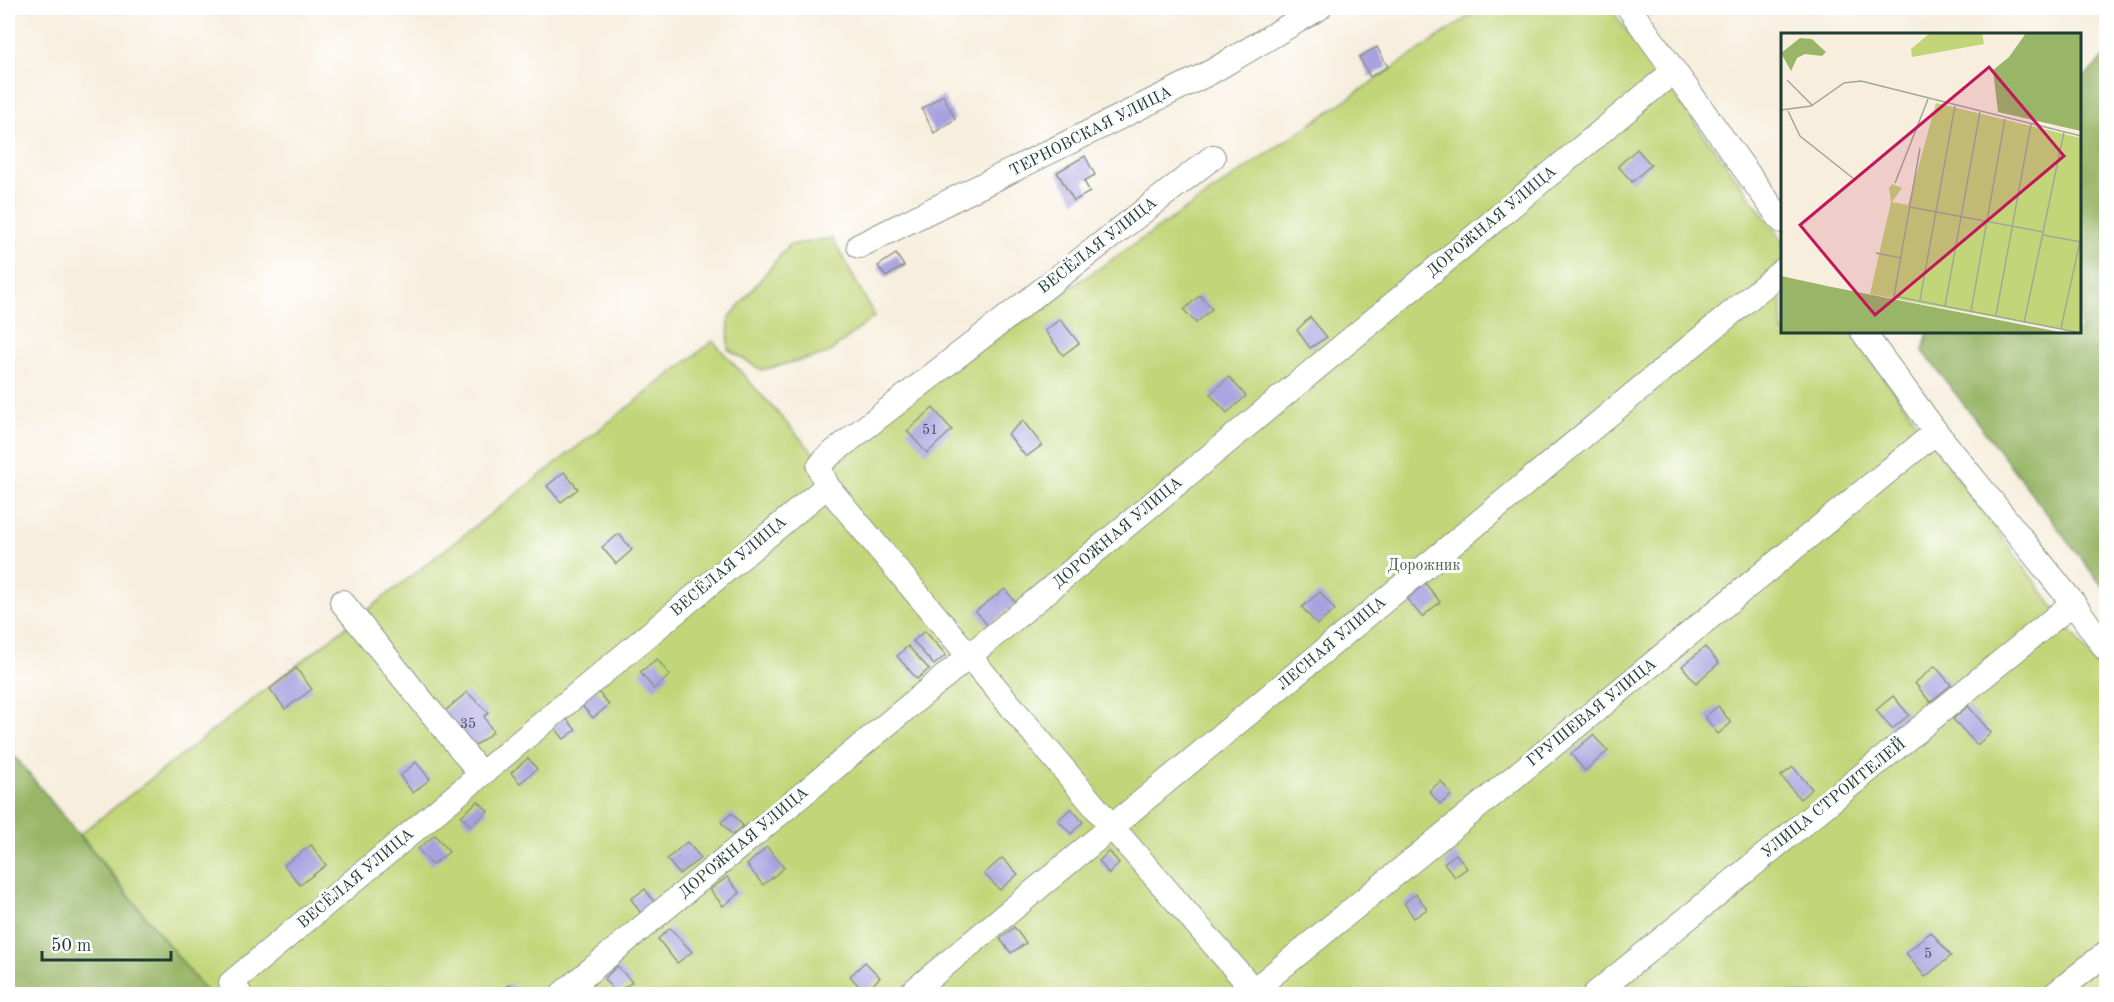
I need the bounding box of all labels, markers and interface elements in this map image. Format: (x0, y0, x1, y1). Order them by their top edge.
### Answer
inset map (1781, 33, 2081, 333)
street label: ТЕРНОВСКАЯ УЛИЦА (1007, 84, 1175, 180)
street label: ДОРОЖНАЯ УЛИЦА (1424, 163, 1560, 281)
street label: ВЕСЁЛАЯ УЛИЦА (1033, 192, 1160, 297)
house number: 51 (922, 423, 938, 437)
street label: ДОРОЖНАЯ УЛИЦА (1050, 474, 1186, 592)
street label: ВЕСЁЛАЯ УЛИЦА (665, 511, 790, 620)
park label: Дорожник (1388, 558, 1460, 574)
street label: ЛЕСНАЯ УЛИЦА (1275, 594, 1389, 694)
street label: ГРУШЕВАЯ УЛИЦА (1524, 656, 1660, 770)
house number: 35 (460, 717, 476, 731)
street label: УЛИЦА СТРОИТЕЛЕЙ (1756, 733, 1909, 862)
street label: ДОРОЖНАЯ УЛИЦА (676, 784, 812, 902)
street label: ВЕСЁЛАЯ УЛИЦА (292, 823, 417, 932)
scale bar (42, 924, 171, 962)
text: 50 m (51, 937, 91, 955)
house number: 5 (1924, 947, 1932, 961)

